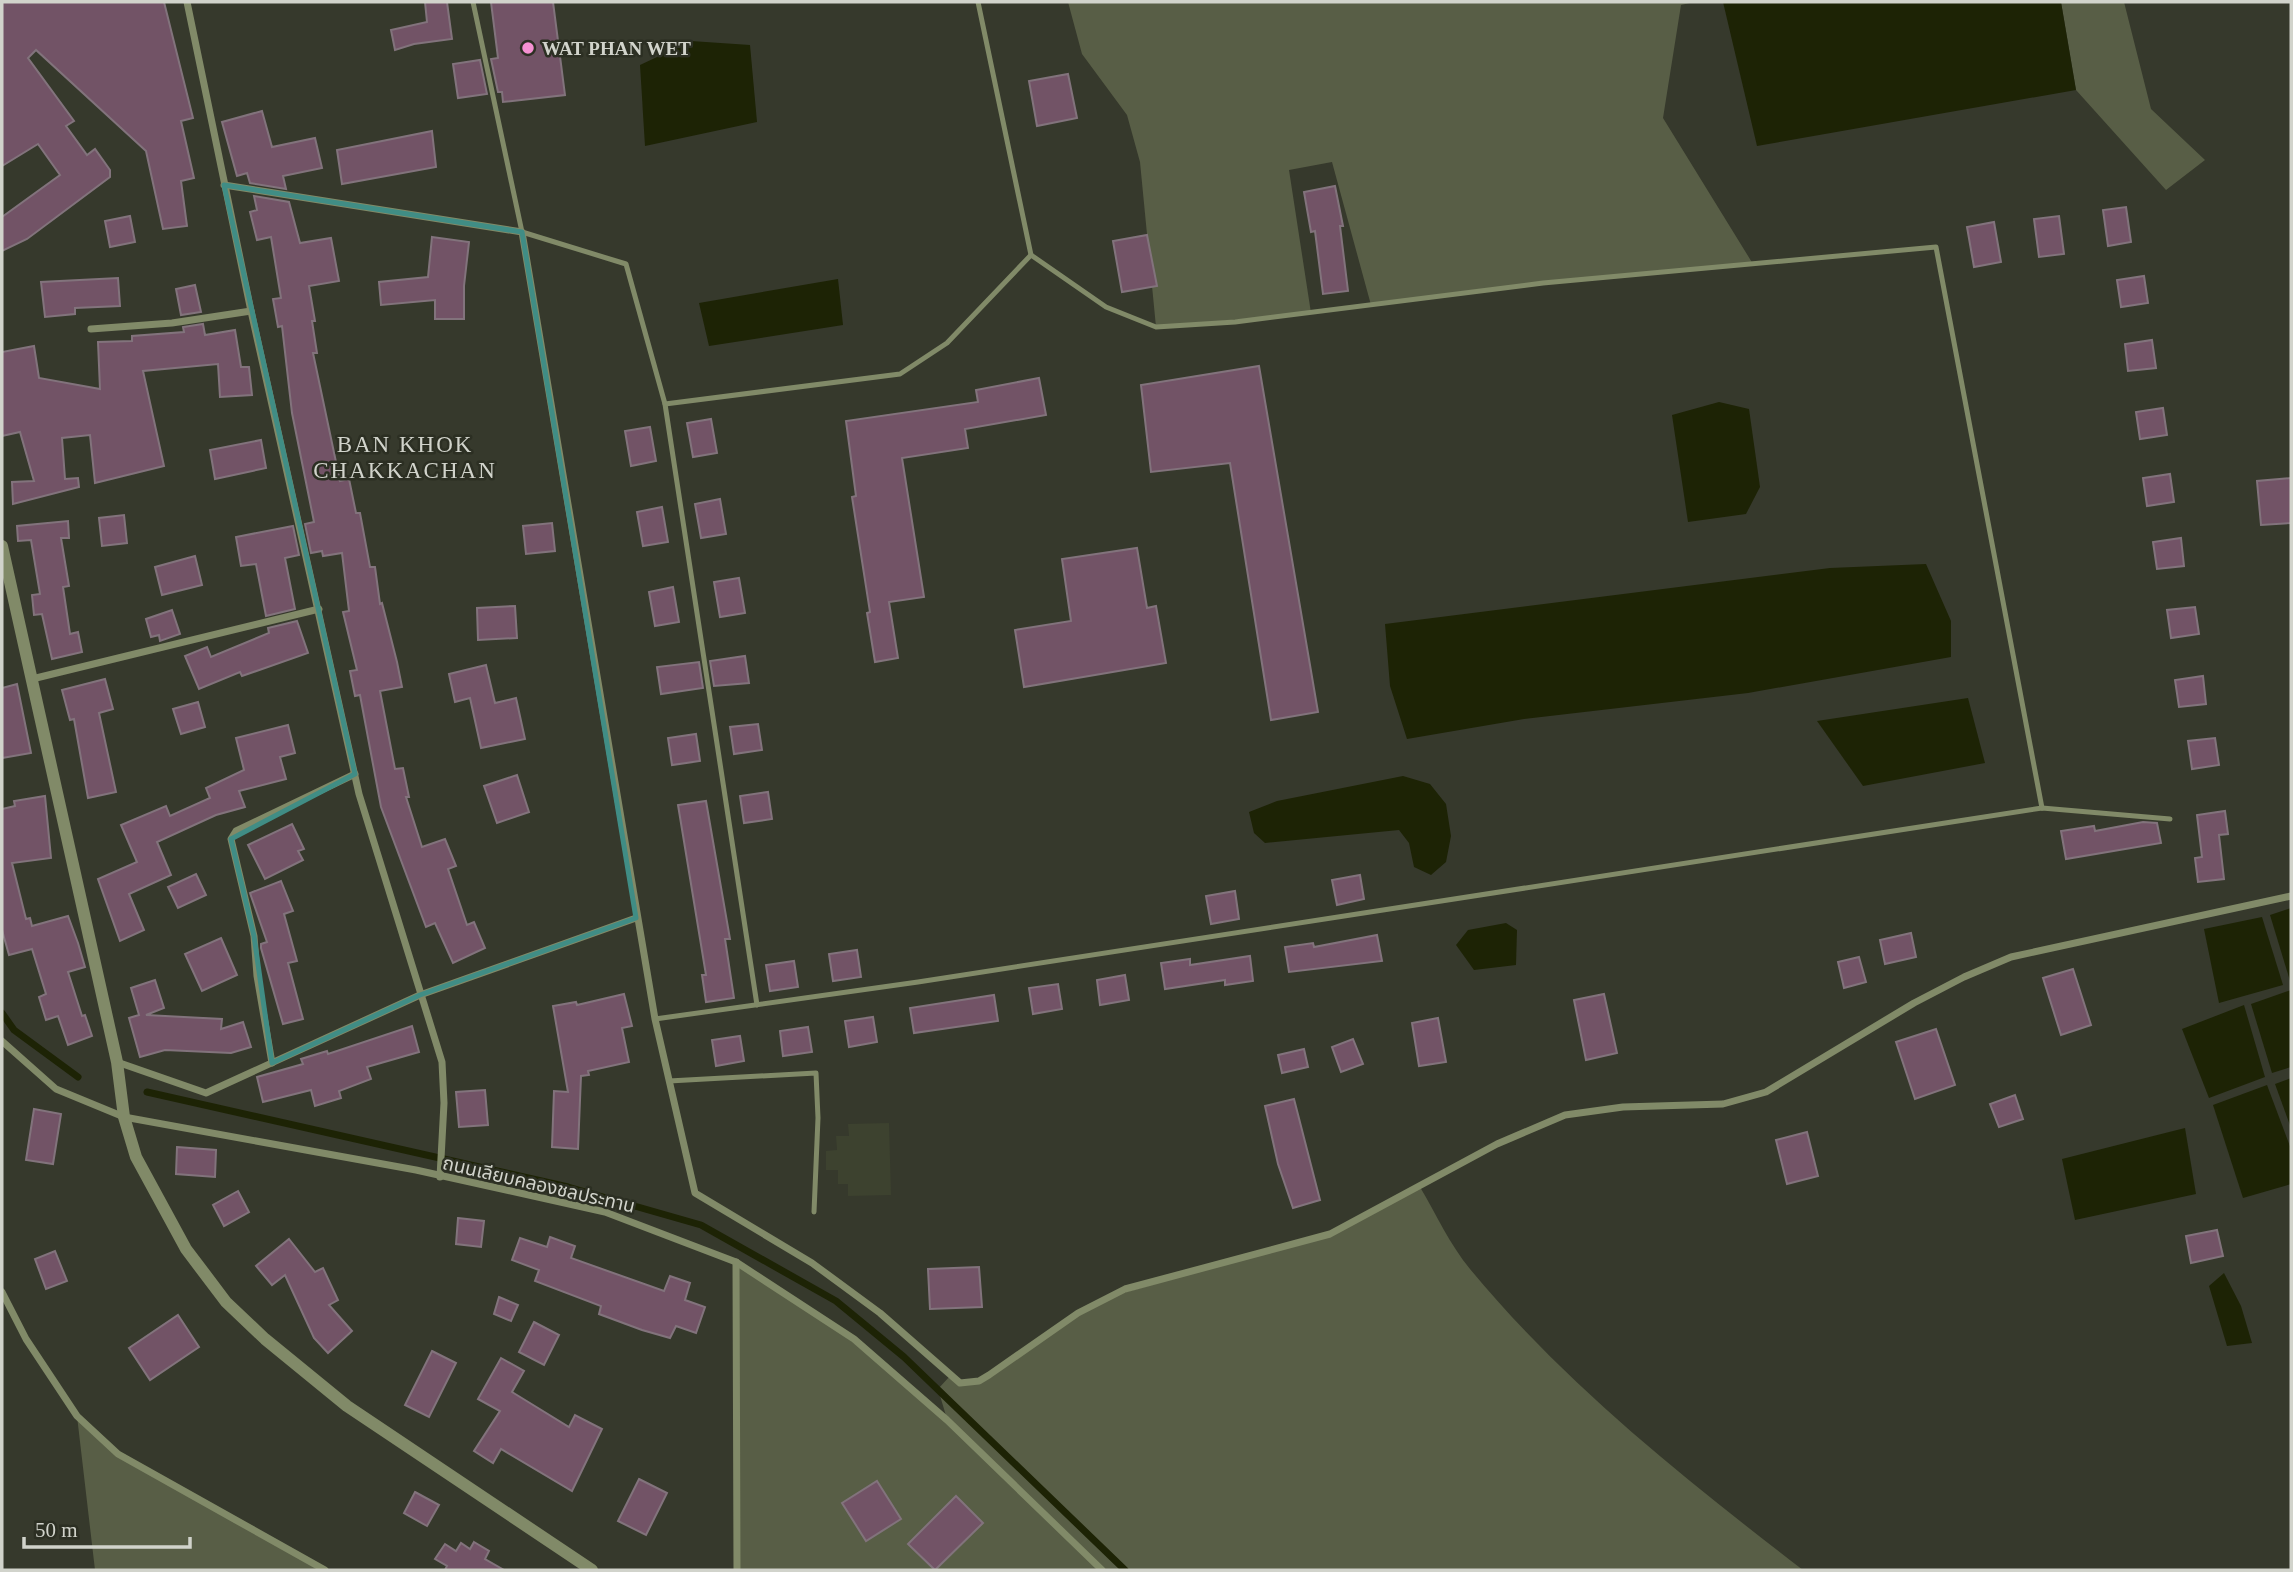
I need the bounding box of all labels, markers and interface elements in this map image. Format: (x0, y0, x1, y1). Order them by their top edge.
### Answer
place label: WAT PHAN WET (542, 38, 691, 59)
marker: WAT PHAN WET (520, 40, 536, 56)
district label: BAN KHOK CHAKKACHAN (313, 432, 497, 483)
street label: ถนนเลียบคลองชลประทาน (441, 1152, 637, 1217)
scale bar (24, 1506, 191, 1550)
text: 50 m (35, 1518, 78, 1542)

